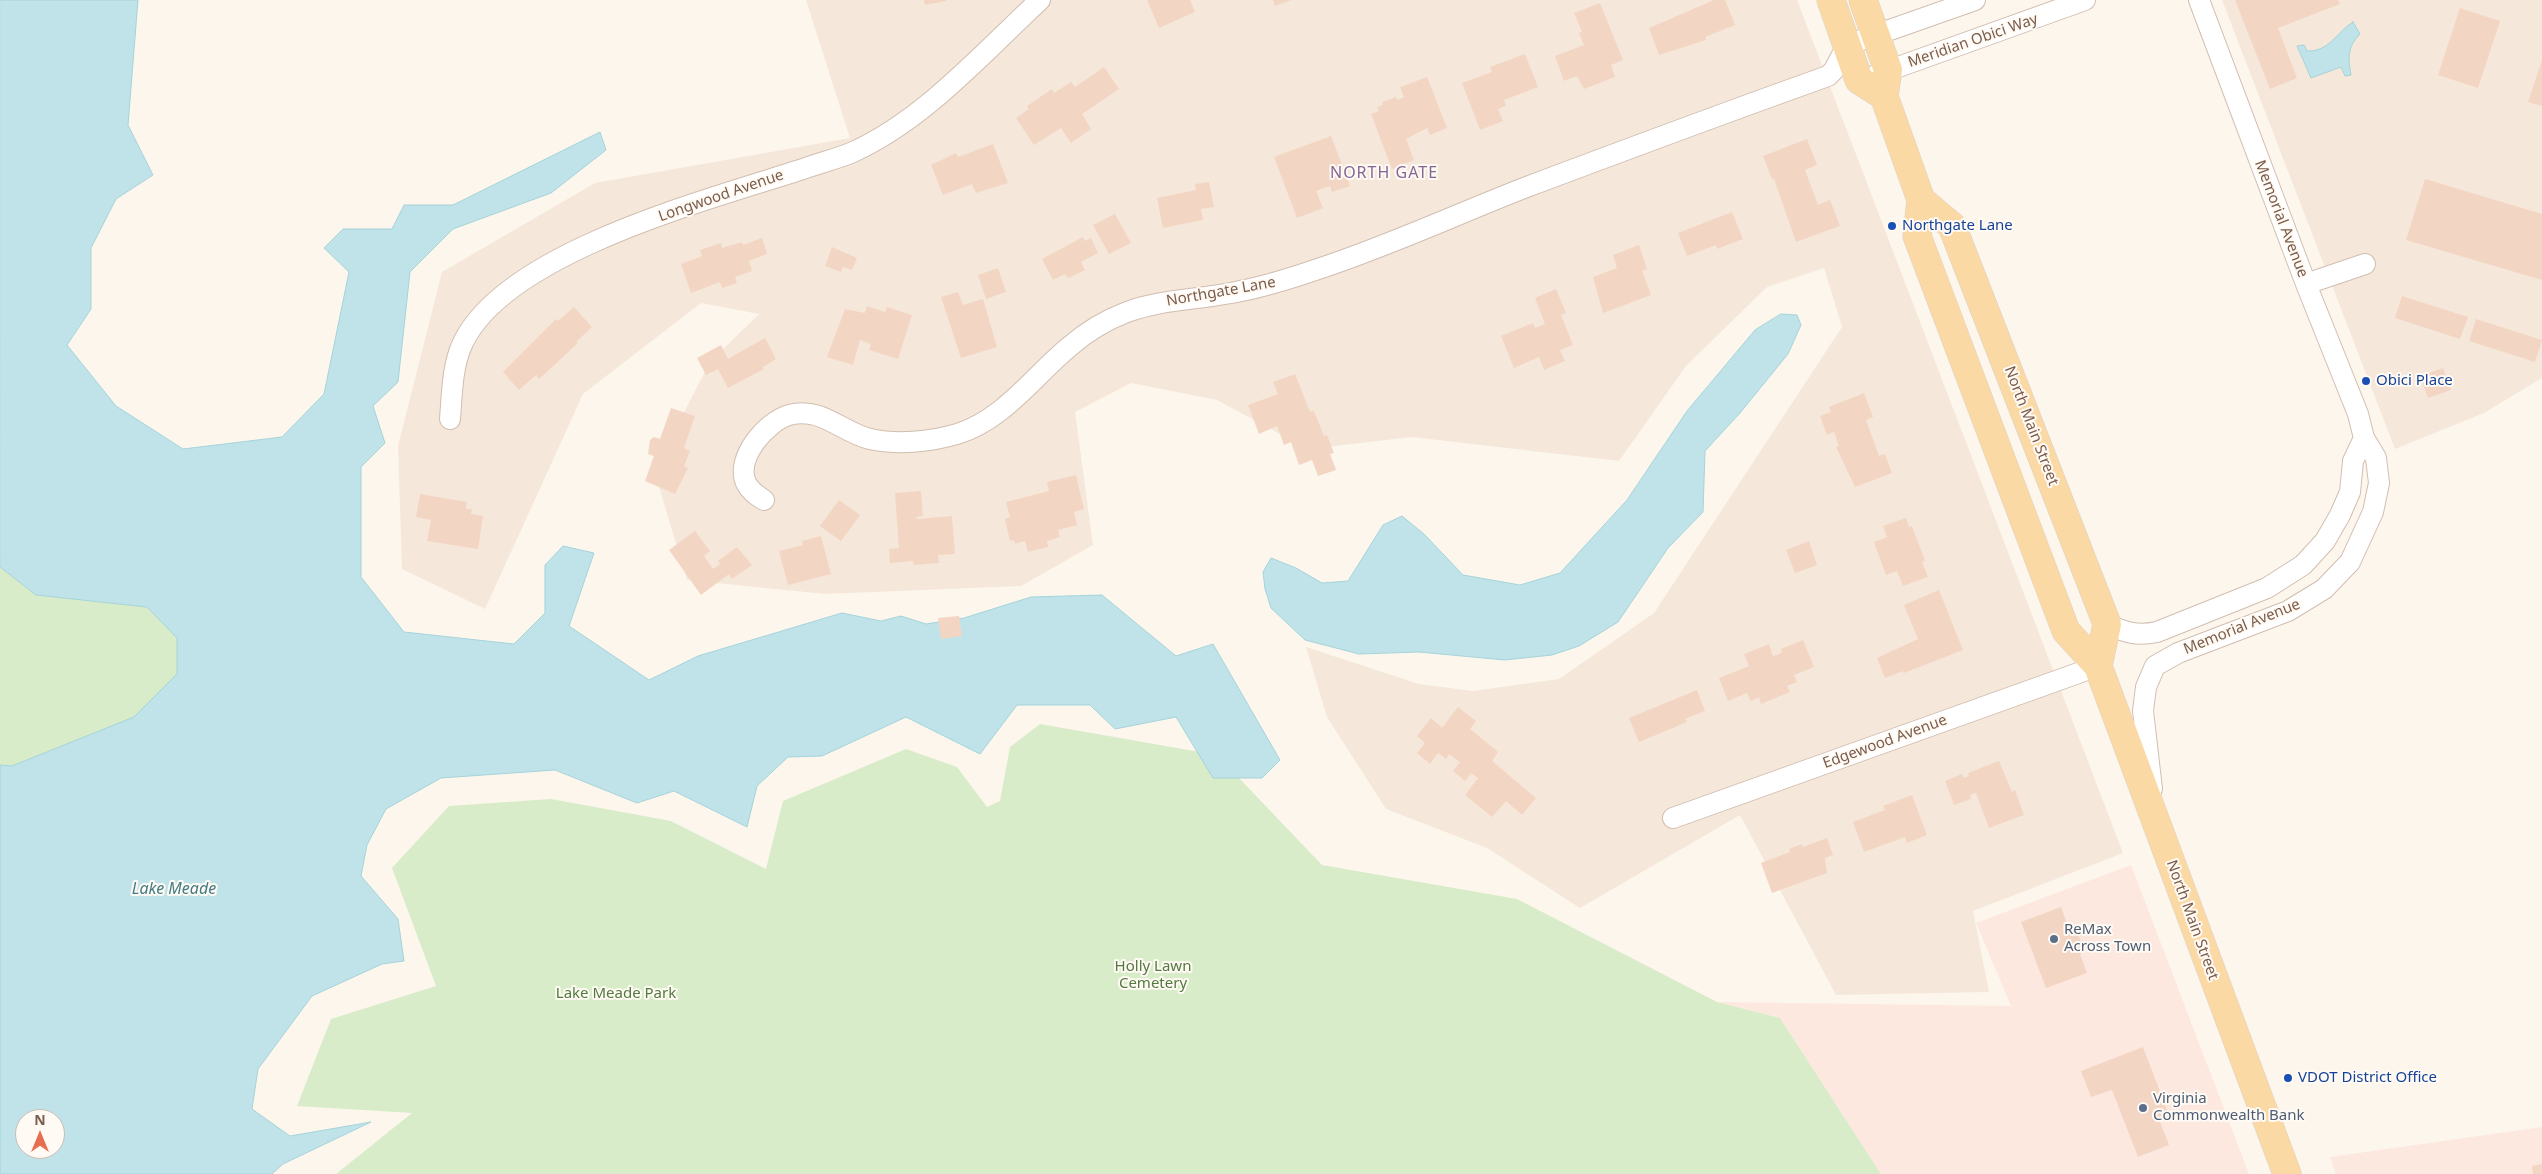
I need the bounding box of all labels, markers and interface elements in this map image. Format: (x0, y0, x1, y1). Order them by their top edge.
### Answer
street label: Meridian Obici Way (1906, 10, 2040, 72)
street label: Memorial Avenue (2250, 158, 2312, 280)
district label: NORTH GATE (1329, 163, 1439, 183)
street label: Longwood Avenue (656, 166, 786, 226)
place label: Northgate Lane (1902, 217, 2013, 235)
marker: Northgate Lane (1886, 220, 1898, 232)
street label: Northgate Lane (1165, 274, 1277, 310)
street label: North Main Street (2000, 364, 2062, 488)
place label: Obici Place (2376, 372, 2453, 390)
marker: Obici Place (2360, 375, 2372, 387)
street label: Memorial Avenue (2181, 595, 2303, 659)
street label: Edgewood Avenue (1821, 711, 1949, 773)
street label: North Main Street (2162, 858, 2222, 982)
water label: Lake Meade (132, 879, 216, 899)
place label: ReMax Across Town (2064, 921, 2151, 956)
marker: ReMax Across Town (2048, 933, 2060, 945)
park label: Holly Lawn Cemetery (1115, 958, 1191, 993)
park label: Lake Meade Park (556, 985, 676, 1003)
place label: VDOT District Office (2298, 1069, 2437, 1087)
marker: VDOT District Office (2282, 1072, 2294, 1084)
place label: Virginia Commonwealth Bank (2153, 1090, 2305, 1125)
marker: Virginia Commonwealth Bank (2137, 1102, 2149, 1114)
north arrow (15, 1109, 65, 1159)
text: N (34, 1110, 46, 1129)

